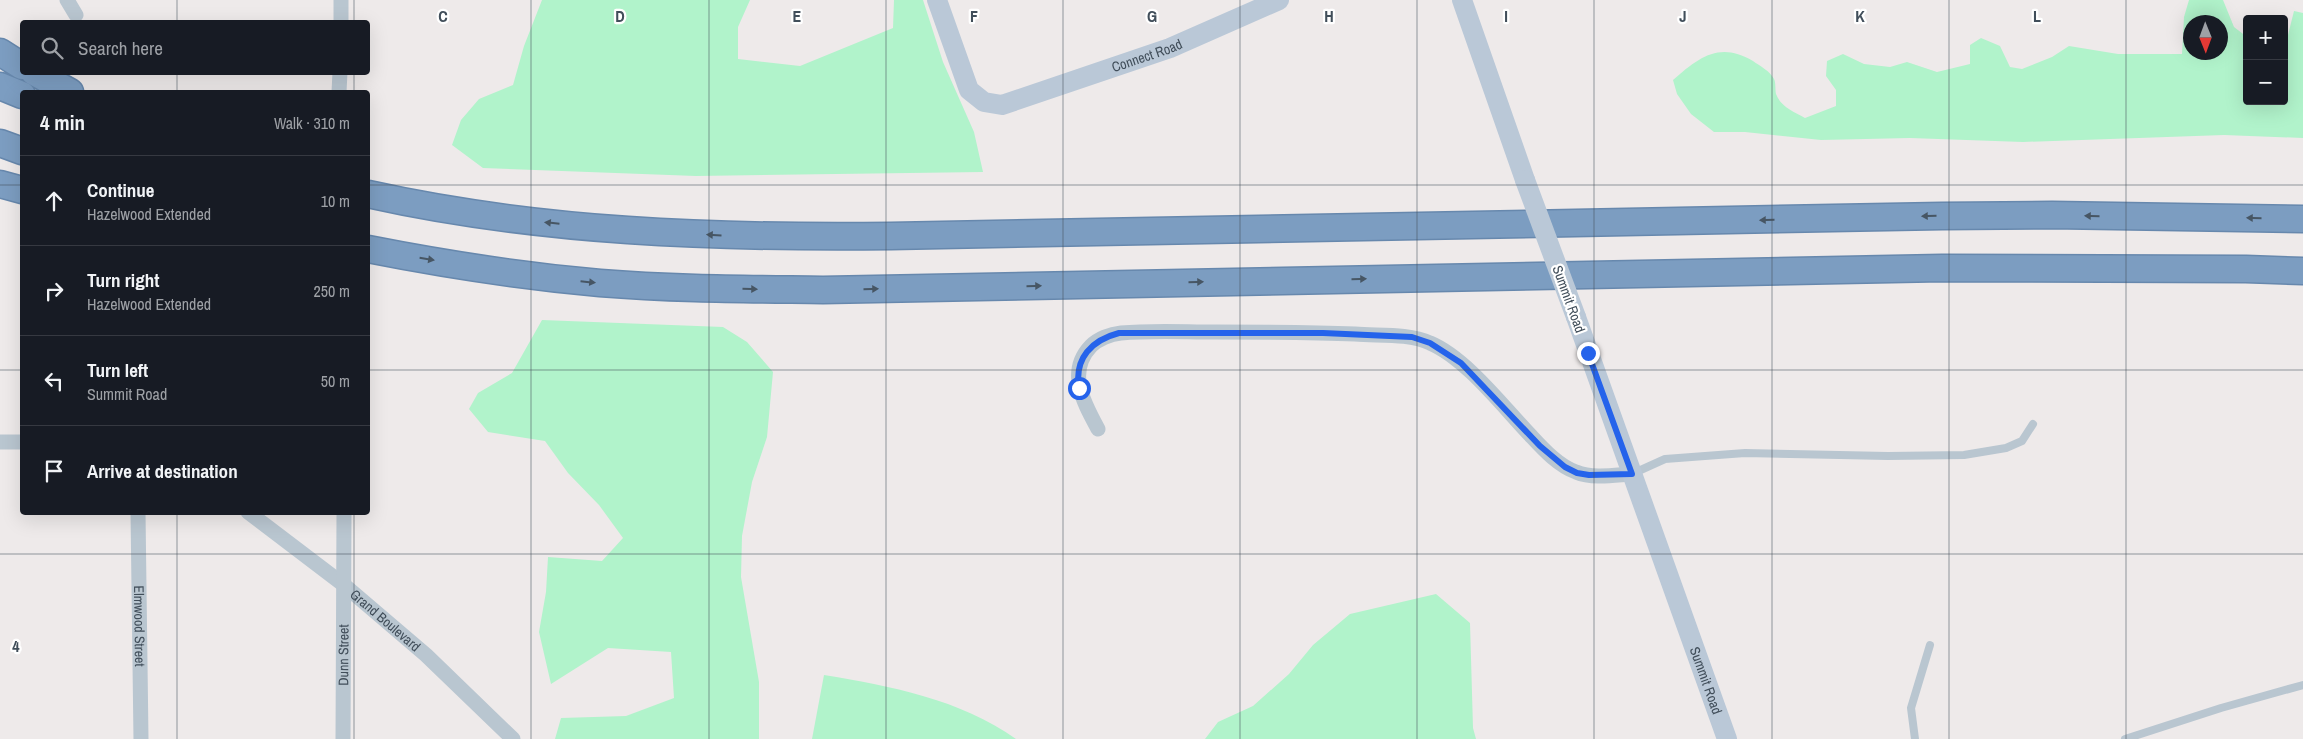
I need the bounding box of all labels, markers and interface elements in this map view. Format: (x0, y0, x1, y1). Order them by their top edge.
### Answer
text: C (438, 5, 448, 27)
text: D (615, 5, 625, 27)
text: E (793, 5, 802, 27)
text: F (970, 5, 978, 27)
text: G (1147, 5, 1157, 27)
text: H (1324, 5, 1334, 27)
text: I (1504, 5, 1508, 27)
text: J (1679, 5, 1687, 27)
text: K (1855, 5, 1865, 27)
text: L (2033, 5, 2041, 27)
north arrow (2183, 15, 2228, 60)
map controls (2243, 15, 2288, 105)
button: + (2243, 15, 2288, 60)
search box (20, 20, 370, 75)
icon: search (38, 34, 66, 62)
text: Search here (78, 35, 163, 61)
street label: Connect Road (1109, 35, 1185, 76)
button: − (2243, 60, 2288, 105)
text: 4 min (40, 108, 85, 137)
text: Walk · 310 m (274, 112, 350, 134)
text: Continue (87, 177, 155, 203)
icon: ahead (40, 187, 68, 215)
text: 10 m (321, 190, 350, 212)
text: Hazelwood Extended (87, 203, 211, 225)
one-way arrow (2084, 212, 2100, 220)
one-way arrow (1921, 213, 1937, 221)
one-way arrow (2246, 214, 2262, 222)
one-way arrow (1759, 216, 1775, 224)
one-way arrow (543, 219, 559, 227)
one-way arrow (705, 231, 721, 239)
one-way arrow (419, 256, 435, 264)
street label: Summit Road (1549, 263, 1589, 335)
text: Turn right (87, 267, 159, 293)
one-way arrow (1351, 275, 1367, 283)
icon: right (40, 277, 68, 305)
one-way arrow (580, 278, 596, 286)
one-way arrow (1189, 278, 1205, 286)
text: 250 m (314, 280, 350, 302)
one-way arrow (1026, 281, 1042, 289)
one-way arrow (864, 285, 880, 293)
one-way arrow (742, 286, 758, 294)
text: Hazelwood Extended (87, 293, 211, 315)
route end (1577, 342, 1600, 365)
text: Turn left (87, 357, 148, 383)
icon: left (40, 367, 68, 395)
text: 50 m (321, 370, 350, 392)
route start (1068, 377, 1091, 400)
text: Summit Road (87, 383, 167, 405)
icon: arrive (40, 457, 68, 485)
text: Arrive at destination (87, 458, 238, 484)
street label: Elmwood Street (130, 585, 149, 667)
street label: Grand Boulevard (346, 585, 424, 655)
street label: Dunn Street (334, 624, 353, 686)
text: 4 (12, 635, 20, 657)
street label: Summit Road (1686, 644, 1726, 717)

